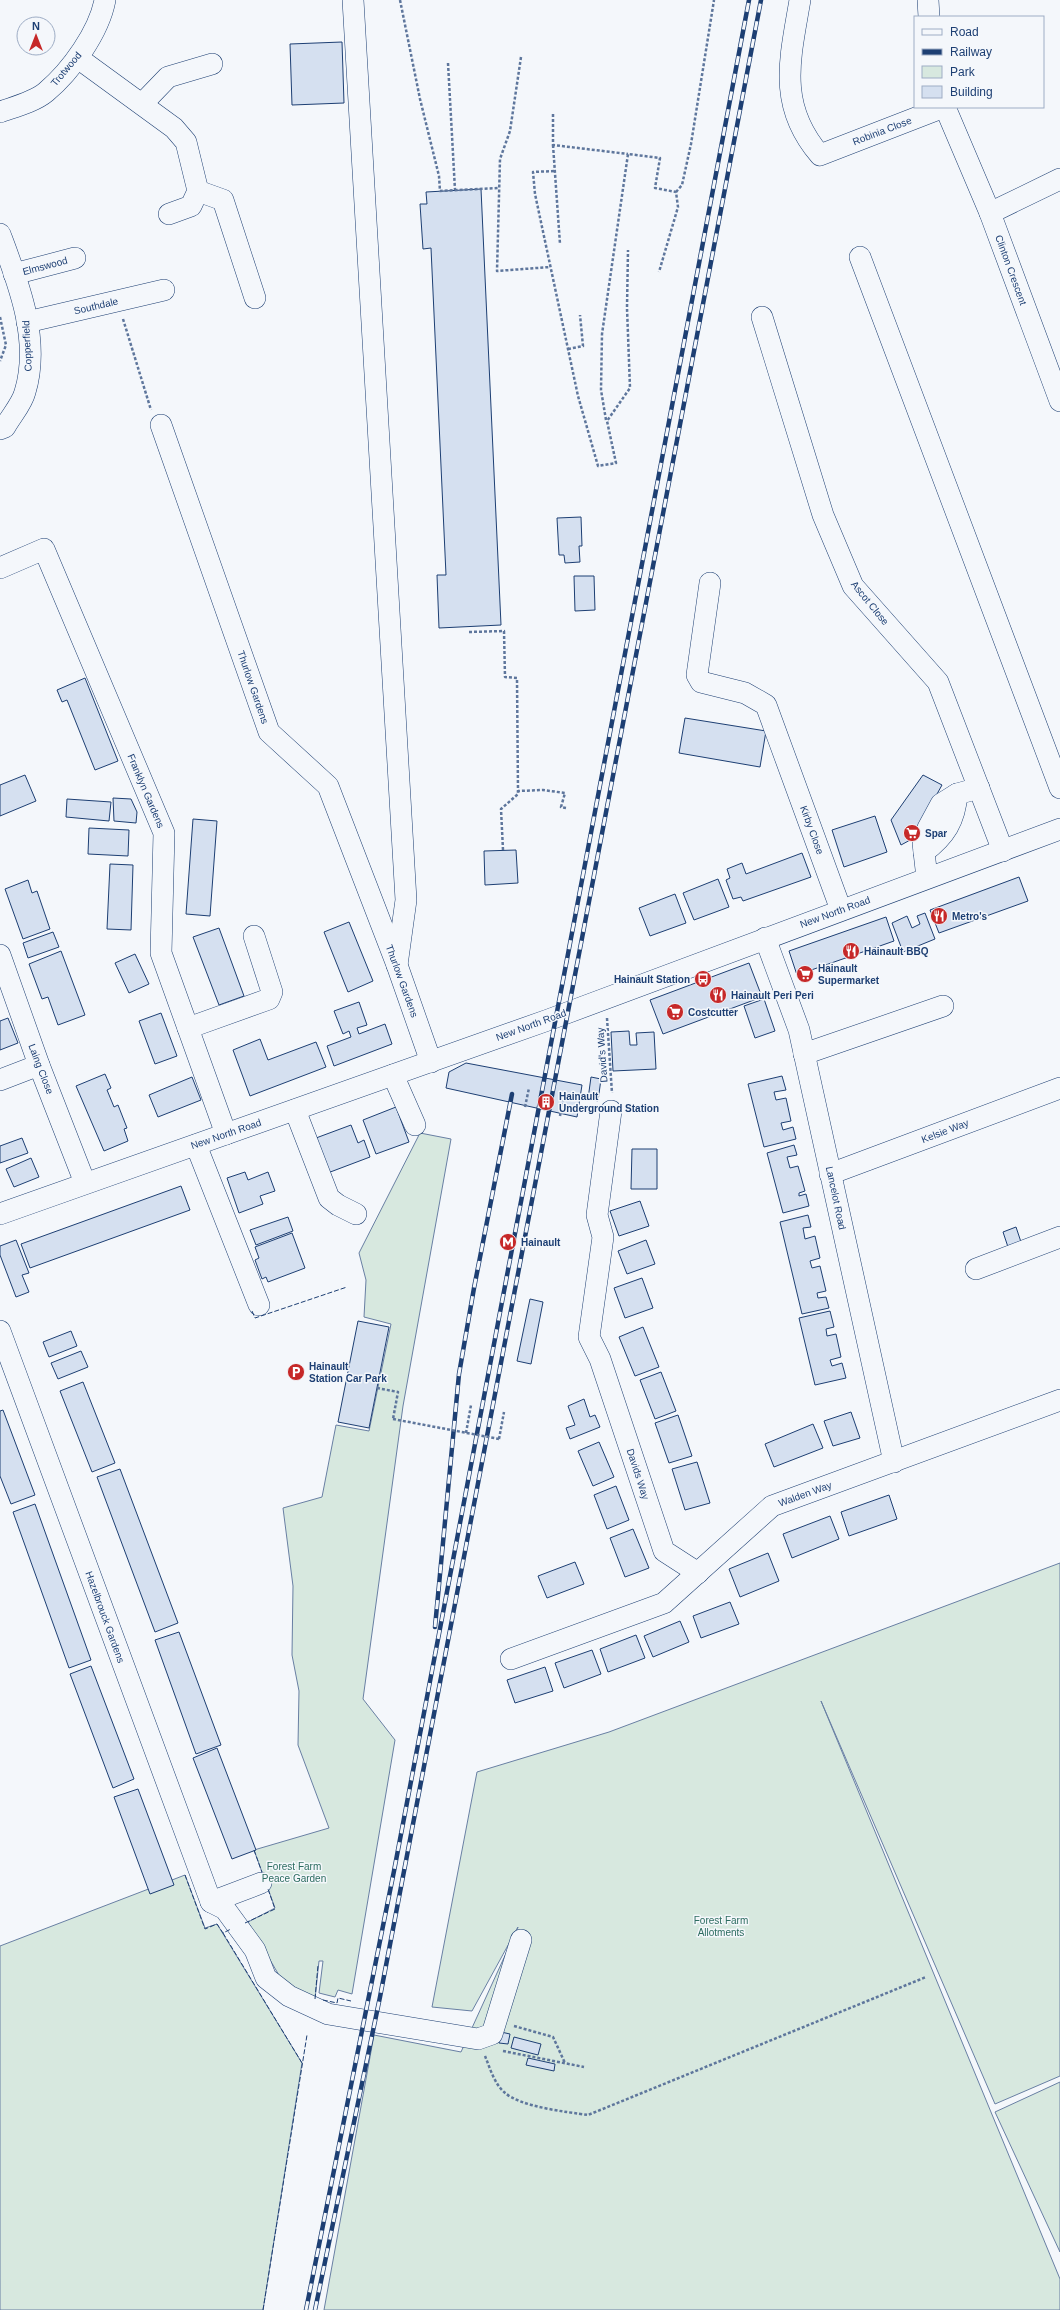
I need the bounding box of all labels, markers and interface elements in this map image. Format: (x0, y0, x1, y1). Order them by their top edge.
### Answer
north arrow (16, 16, 56, 56)
legend (914, 16, 1044, 108)
text: N (32, 20, 40, 32)
text: Road (950, 25, 979, 39)
text: Railway (950, 45, 992, 59)
street label: Trotwood (49, 50, 83, 88)
text: Park (950, 65, 976, 79)
text: Building (950, 85, 993, 99)
street label: Robinia Close (851, 115, 913, 147)
street label: Clinton Crescent (993, 233, 1029, 307)
street label: Elmswood (21, 255, 69, 277)
street label: Southdale (73, 295, 120, 316)
street label: Copperfield (20, 320, 34, 372)
street label: Ascot Close (849, 579, 891, 628)
street label: Thurlow Gardens (235, 649, 271, 725)
street label: Franklyn Gardens (125, 752, 167, 830)
street label: Kirby Close (798, 804, 826, 856)
supermarket icon: Spar (902, 823, 922, 843)
place label: Spar (925, 828, 947, 839)
street label: New North Road (798, 894, 872, 930)
restaurant icon: Metro's (929, 906, 949, 926)
place label: Metro's (952, 911, 988, 922)
restaurant icon: Hainault BBQ (841, 941, 861, 961)
street label: Thurlow Gardens (384, 943, 420, 1019)
place label: Hainault BBQ (864, 946, 929, 957)
place label: Hainault Supermarket (818, 963, 880, 986)
supermarket icon: Hainault Supermarket (795, 964, 815, 984)
bus stop icon: Hainault Station (693, 969, 713, 989)
place label: Hainault Station (614, 974, 690, 985)
restaurant icon: Hainault Peri Peri (708, 985, 728, 1005)
place label: Hainault Peri Peri (731, 990, 814, 1001)
supermarket icon: Costcutter (665, 1002, 685, 1022)
street label: New North Road (494, 1007, 568, 1043)
place label: Costcutter (688, 1007, 738, 1018)
street label: David's Way (595, 1027, 609, 1083)
street label: Laing Close (26, 1042, 56, 1096)
place label: Hainault Underground Station (559, 1091, 659, 1114)
building icon: Hainault Underground Station (536, 1092, 556, 1112)
street label: New North Road (189, 1117, 263, 1151)
street label: Kelsie Way (920, 1117, 970, 1145)
street label: Lancelot Road (824, 1165, 848, 1231)
metro station icon: Hainault (498, 1232, 518, 1252)
place label: Hainault (521, 1237, 561, 1248)
place label: Hainault Station Car Park (309, 1361, 387, 1384)
parking icon: Hainault Station Car Park (286, 1362, 306, 1382)
street label: Davids Way (625, 1447, 651, 1501)
street label: Walden Way (777, 1479, 833, 1509)
street label: Hazelbrouck Gardens (83, 1570, 127, 1664)
park label: Forest Farm Peace Garden (262, 1861, 326, 1884)
park label: Forest Farm Allotments (694, 1915, 748, 1938)

